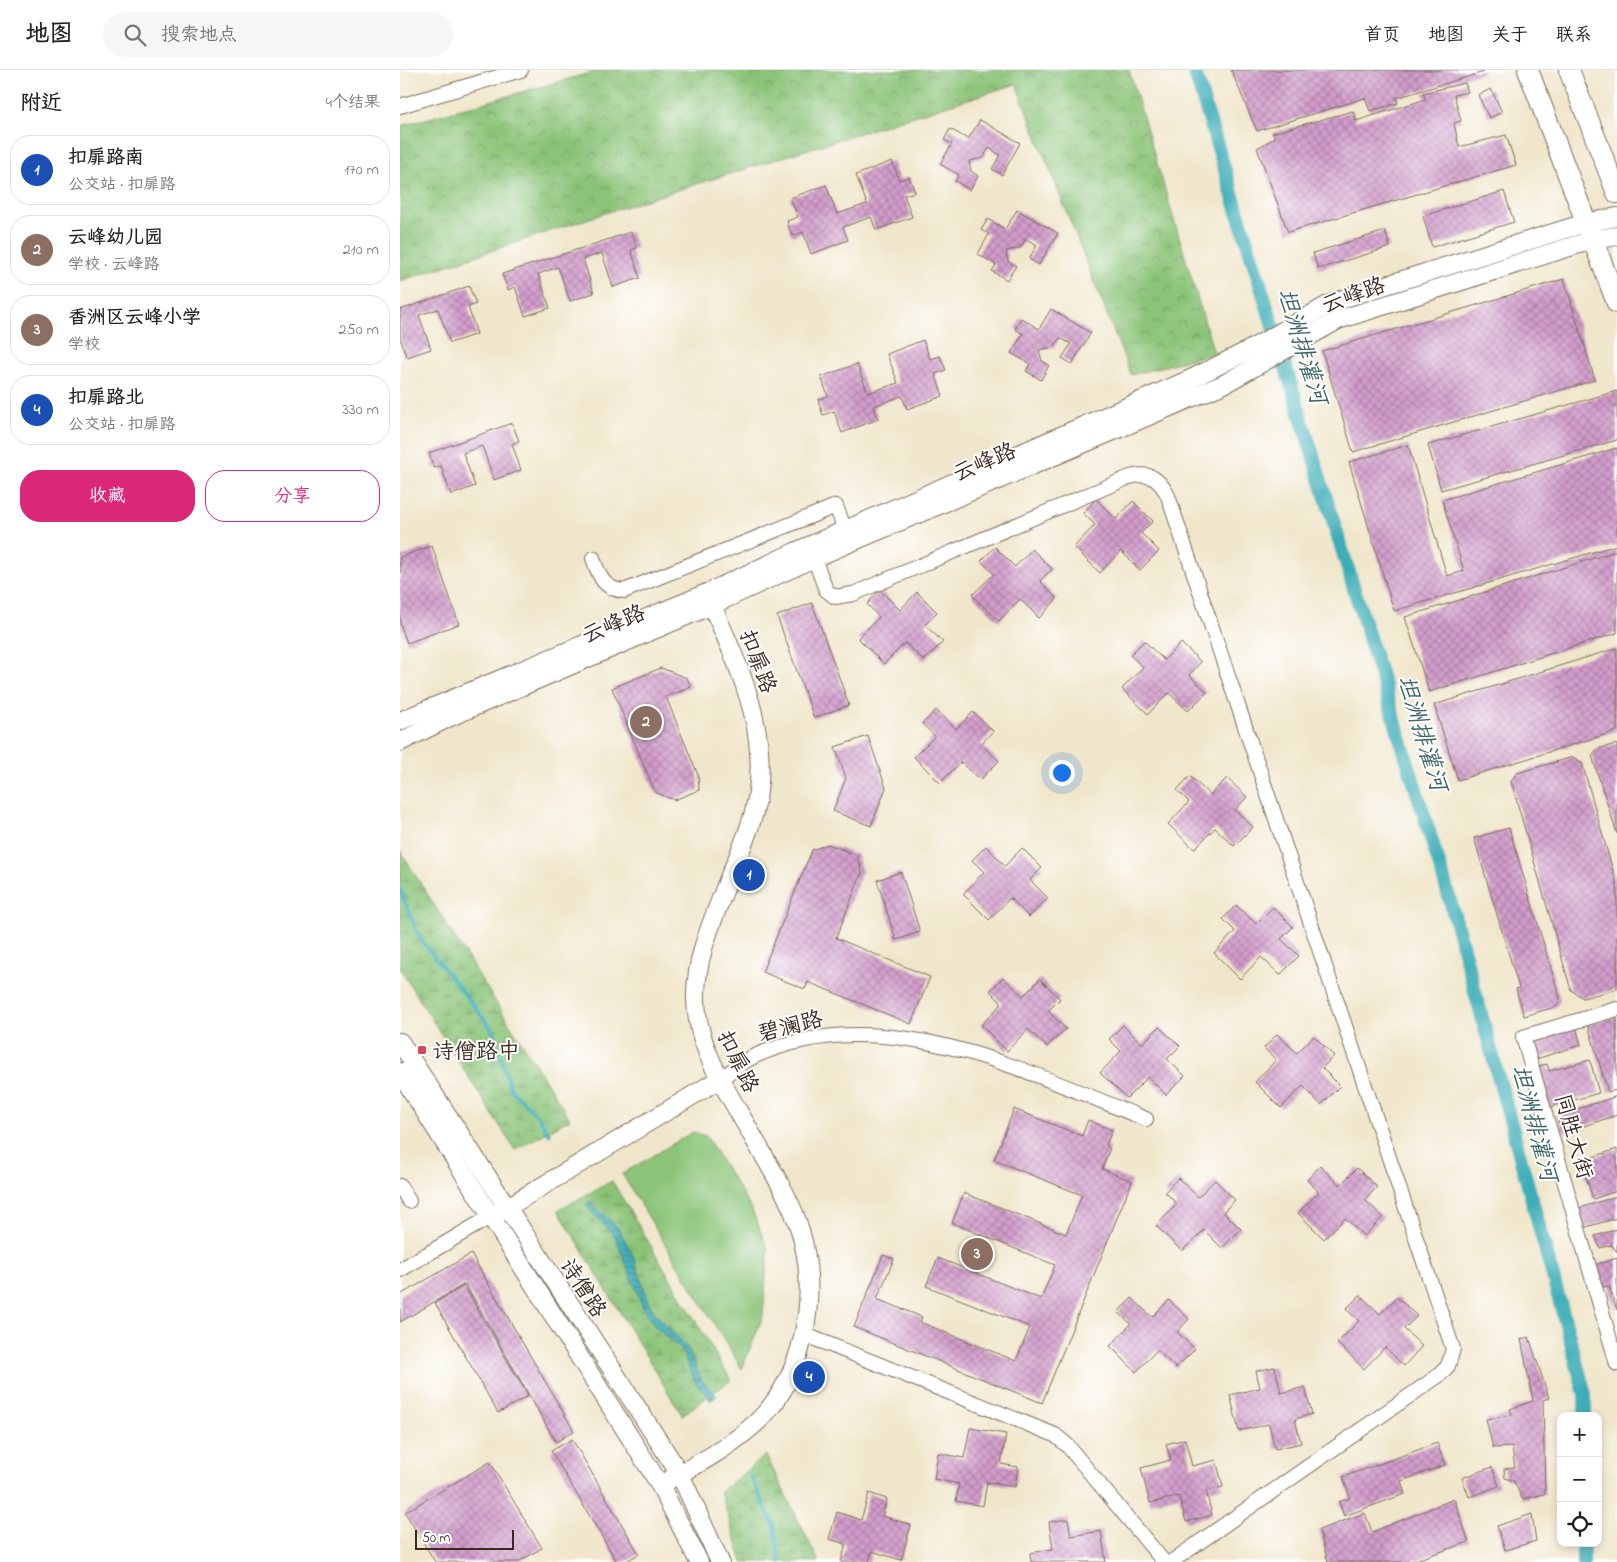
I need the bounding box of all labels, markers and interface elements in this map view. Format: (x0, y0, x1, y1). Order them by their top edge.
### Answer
search box (103, 12, 453, 57)
text: 地图 (25, 18, 73, 53)
icon: search (121, 21, 149, 49)
text: 搜索地点 (161, 22, 237, 49)
text: 首页 (1364, 23, 1400, 49)
text: 地图 (1428, 23, 1464, 49)
text: 关于 (1492, 23, 1528, 49)
text: 联系 (1556, 23, 1592, 49)
text: 附近 (20, 89, 62, 119)
text: 4个结果 (325, 91, 380, 115)
text: 扣扉路南 (68, 145, 144, 172)
text: 1 (34, 158, 40, 182)
text: 170 m (344, 158, 379, 182)
text: 公交站 · 扣扉路 (68, 173, 175, 197)
text: 云峰幼儿园 (68, 225, 163, 252)
text: 2 (33, 238, 41, 262)
text: 210 m (343, 238, 379, 262)
text: 学校 · 云峰路 (68, 253, 159, 277)
street label: 云峰路 (1318, 270, 1391, 323)
water label: 坦洲排灌河 (1266, 284, 1336, 413)
text: 香洲区云峰小学 (68, 305, 201, 332)
text: 3 (34, 318, 40, 342)
text: 250 m (339, 318, 379, 342)
text: 学校 (68, 333, 100, 357)
text: 扣扉路北 (68, 385, 144, 412)
text: 4 (34, 398, 40, 422)
text: 330 m (342, 398, 379, 422)
text: 公交站 · 扣扉路 (68, 413, 175, 437)
street label: 云峰路 (949, 436, 1022, 491)
button: 收藏 (20, 470, 195, 522)
button: 分享 (205, 470, 380, 522)
street label: 云峰路 (578, 598, 651, 653)
street label: 扣扉路 (729, 626, 783, 699)
water label: 坦洲排灌河 (1386, 671, 1456, 800)
pin: 2 (630, 703, 662, 741)
your location (1049, 760, 1075, 786)
pin: 1 (733, 856, 765, 894)
street label: 碧澜路 (755, 1004, 827, 1051)
street label: 扣扉路 (707, 1026, 765, 1099)
place label: 诗僧路中 (432, 1037, 520, 1069)
marker: 诗僧路中 (416, 1044, 428, 1056)
water label: 坦洲排灌河 (1500, 1061, 1566, 1190)
street label: 同胜大街 (1545, 1090, 1600, 1184)
pin: 3 (961, 1235, 993, 1273)
street label: 诗僧路 (550, 1252, 613, 1325)
pin: 4 (793, 1358, 825, 1396)
map controls (1557, 1412, 1602, 1547)
button: + (1557, 1412, 1602, 1457)
button: − (1557, 1457, 1602, 1502)
button: locate (1557, 1502, 1602, 1547)
scale bar (415, 1527, 514, 1550)
text: 50 m (422, 1528, 450, 1549)

